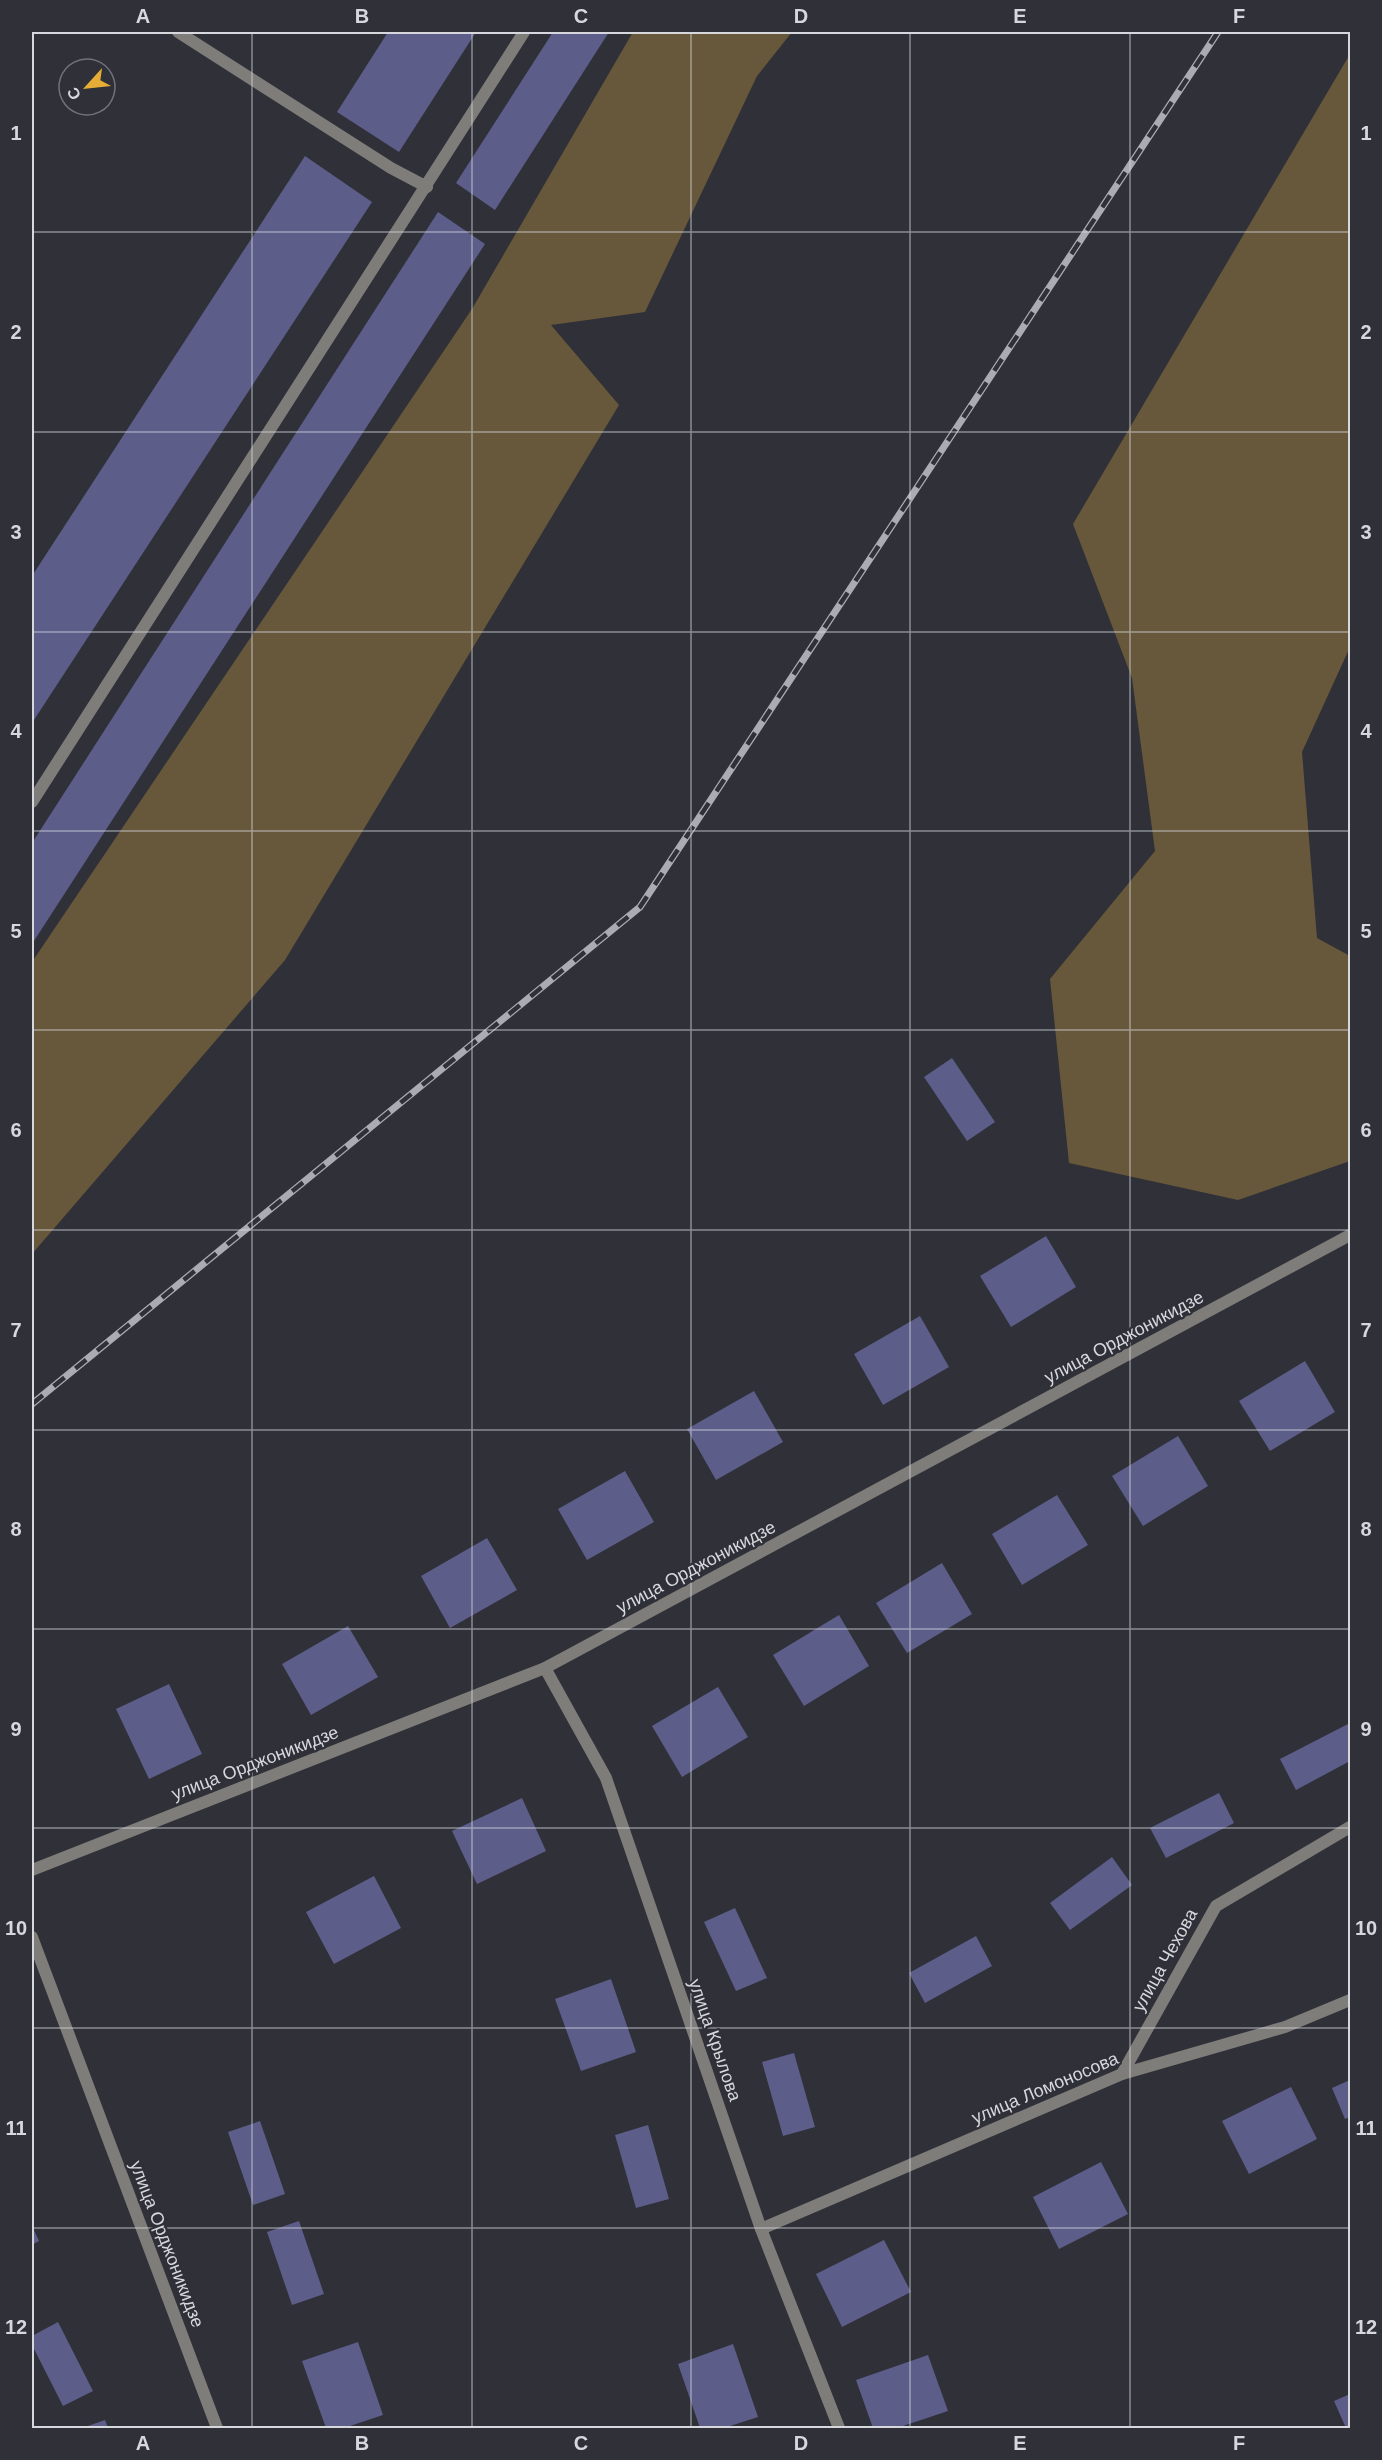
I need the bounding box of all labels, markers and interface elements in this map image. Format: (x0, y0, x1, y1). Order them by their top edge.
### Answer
text: A (136, 5, 150, 27)
text: B (355, 5, 369, 27)
text: C (574, 5, 588, 27)
text: D (794, 5, 808, 27)
text: E (1013, 5, 1027, 27)
text: F (1233, 5, 1245, 27)
north arrow (57, 57, 117, 117)
text: С (64, 84, 84, 103)
text: 1 (10, 122, 22, 144)
text: 1 (1360, 122, 1372, 144)
text: 2 (10, 321, 22, 343)
text: 2 (1360, 321, 1372, 343)
text: 3 (10, 521, 22, 543)
text: 3 (1360, 521, 1372, 543)
text: 4 (10, 720, 22, 742)
text: 4 (1360, 720, 1372, 742)
text: 5 (10, 920, 22, 942)
text: 5 (1360, 920, 1372, 942)
text: 6 (10, 1119, 22, 1141)
text: 6 (1360, 1119, 1372, 1141)
street label: улица Орджоникидзе (1041, 1287, 1207, 1387)
text: 7 (10, 1319, 22, 1341)
text: 7 (1360, 1319, 1372, 1341)
street label: улица Орджоникидзе (613, 1517, 779, 1617)
text: 8 (10, 1518, 22, 1540)
text: 8 (1360, 1518, 1372, 1540)
text: 9 (10, 1718, 22, 1740)
text: 9 (1360, 1718, 1372, 1740)
street label: улица Орджоникидзе (169, 1722, 341, 1804)
street label: улица Чехова (1129, 1904, 1202, 2015)
text: 10 (5, 1917, 27, 1939)
text: 10 (1355, 1917, 1377, 1939)
street label: улица Крылова (685, 1976, 746, 2105)
street label: улица Ломоносова (969, 2048, 1122, 2128)
text: 11 (5, 2117, 27, 2139)
text: 11 (1355, 2117, 1377, 2139)
street label: улица Орджоникидзе (126, 2158, 208, 2330)
text: 12 (5, 2316, 27, 2338)
text: 12 (1355, 2316, 1377, 2338)
text: A (136, 2432, 150, 2454)
text: B (355, 2432, 369, 2454)
text: C (574, 2432, 588, 2454)
text: D (794, 2432, 808, 2454)
text: E (1013, 2432, 1027, 2454)
text: F (1233, 2432, 1245, 2454)

